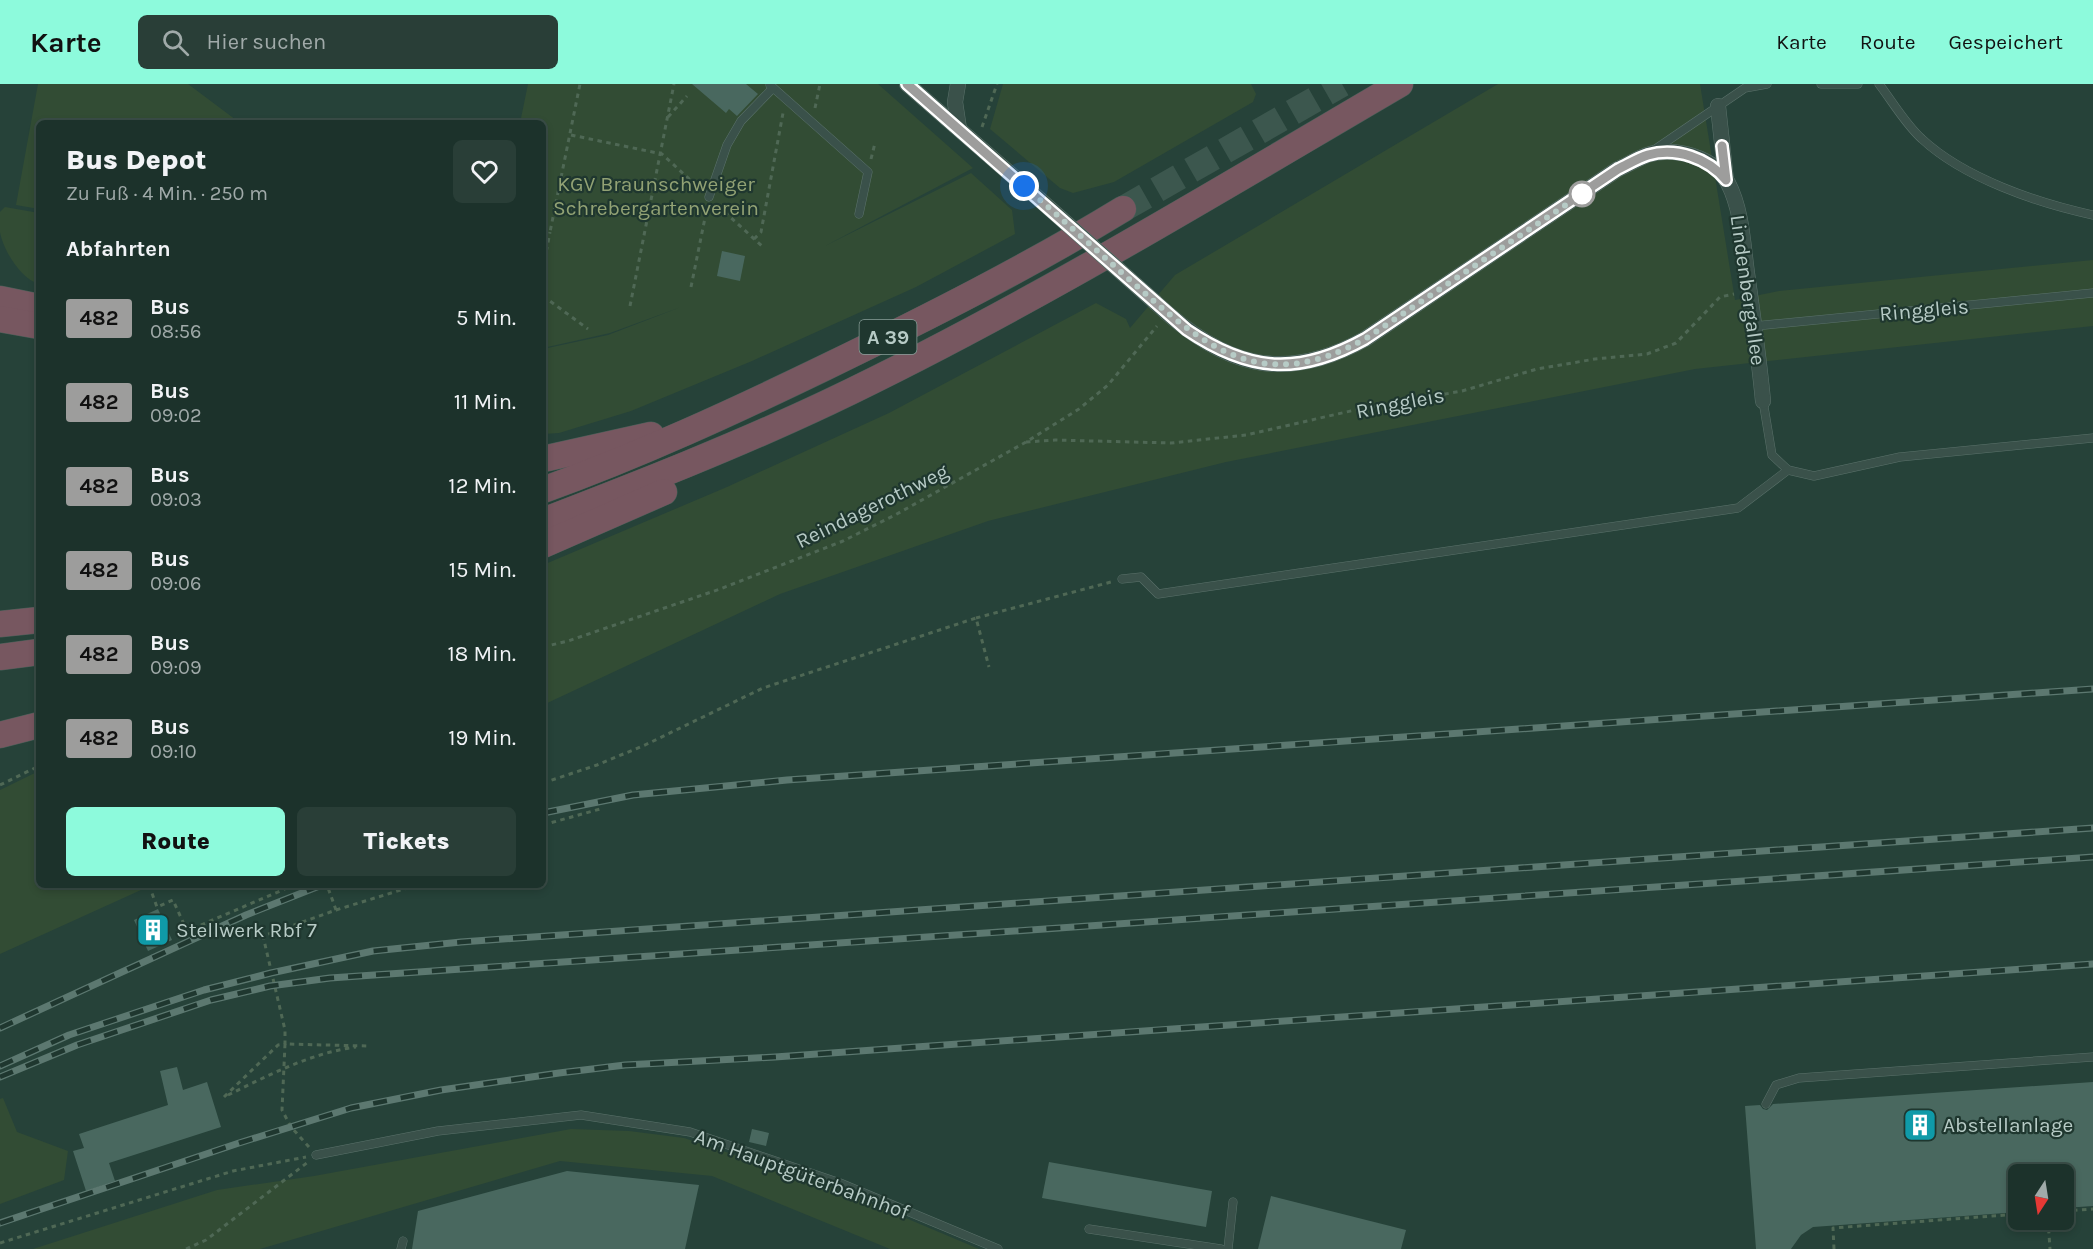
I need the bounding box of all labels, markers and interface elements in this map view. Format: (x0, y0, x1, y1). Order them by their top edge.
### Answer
search box (138, 15, 558, 69)
text: Karte (30, 26, 102, 59)
icon: search (159, 26, 192, 59)
text: Hier suchen (207, 29, 326, 55)
text: Karte (1776, 30, 1827, 54)
text: Route (1860, 30, 1916, 54)
text: Gespeichert (1949, 30, 2063, 54)
button: heart (453, 140, 516, 203)
text: Bus Depot (66, 143, 207, 176)
your location (1009, 171, 1039, 201)
park label: KGV Braunschweiger Schrebergartenverein (553, 172, 759, 220)
unlabelled marker (1569, 181, 1595, 207)
text: Zu Fuß · 4 Min. · 250 m (66, 182, 268, 205)
street label: Lindenbergallee (1726, 213, 1770, 367)
text: Abfahrten (66, 236, 171, 262)
text: Bus (150, 294, 190, 320)
street label: Ringgleis (1878, 294, 1970, 326)
text: 5 Min. (456, 305, 516, 331)
text: 482 (80, 306, 118, 330)
text: 08:56 (150, 320, 202, 343)
road number: A 39 (860, 320, 916, 354)
text: Bus (150, 378, 190, 404)
street label: Ringgleis (1354, 383, 1446, 423)
text: 11 Min. (454, 389, 516, 415)
text: 482 (80, 390, 118, 414)
text: 09:02 (150, 404, 202, 427)
street label: Reindagerothweg (792, 459, 952, 553)
text: Bus (150, 462, 190, 488)
text: 12 Min. (448, 473, 516, 499)
text: 482 (80, 474, 118, 498)
text: 09:03 (150, 488, 202, 511)
text: Bus (150, 546, 190, 572)
text: 15 Min. (449, 557, 516, 583)
text: 482 (80, 558, 118, 582)
text: 09:06 (150, 572, 201, 595)
text: Bus (150, 630, 190, 656)
text: 18 Min. (448, 641, 516, 667)
text: 482 (80, 642, 118, 666)
text: 09:09 (150, 656, 202, 679)
text: Bus (150, 714, 190, 740)
text: 19 Min. (448, 725, 516, 751)
text: 482 (80, 726, 118, 750)
text: 09:10 (150, 740, 197, 763)
button: Route (66, 807, 285, 876)
button: Tickets (297, 807, 516, 876)
building icon: Stellwerk Rbf 7 (135, 912, 171, 948)
place label: Stellwerk Rbf 7 (176, 918, 317, 942)
building icon: Abstellanlage (1902, 1107, 1938, 1143)
place label: Abstellanlage (1943, 1113, 2073, 1137)
street label: Am Hauptgüterbahnhof (691, 1124, 913, 1224)
north arrow (2008, 1164, 2074, 1230)
map controls (2008, 1164, 2074, 1230)

